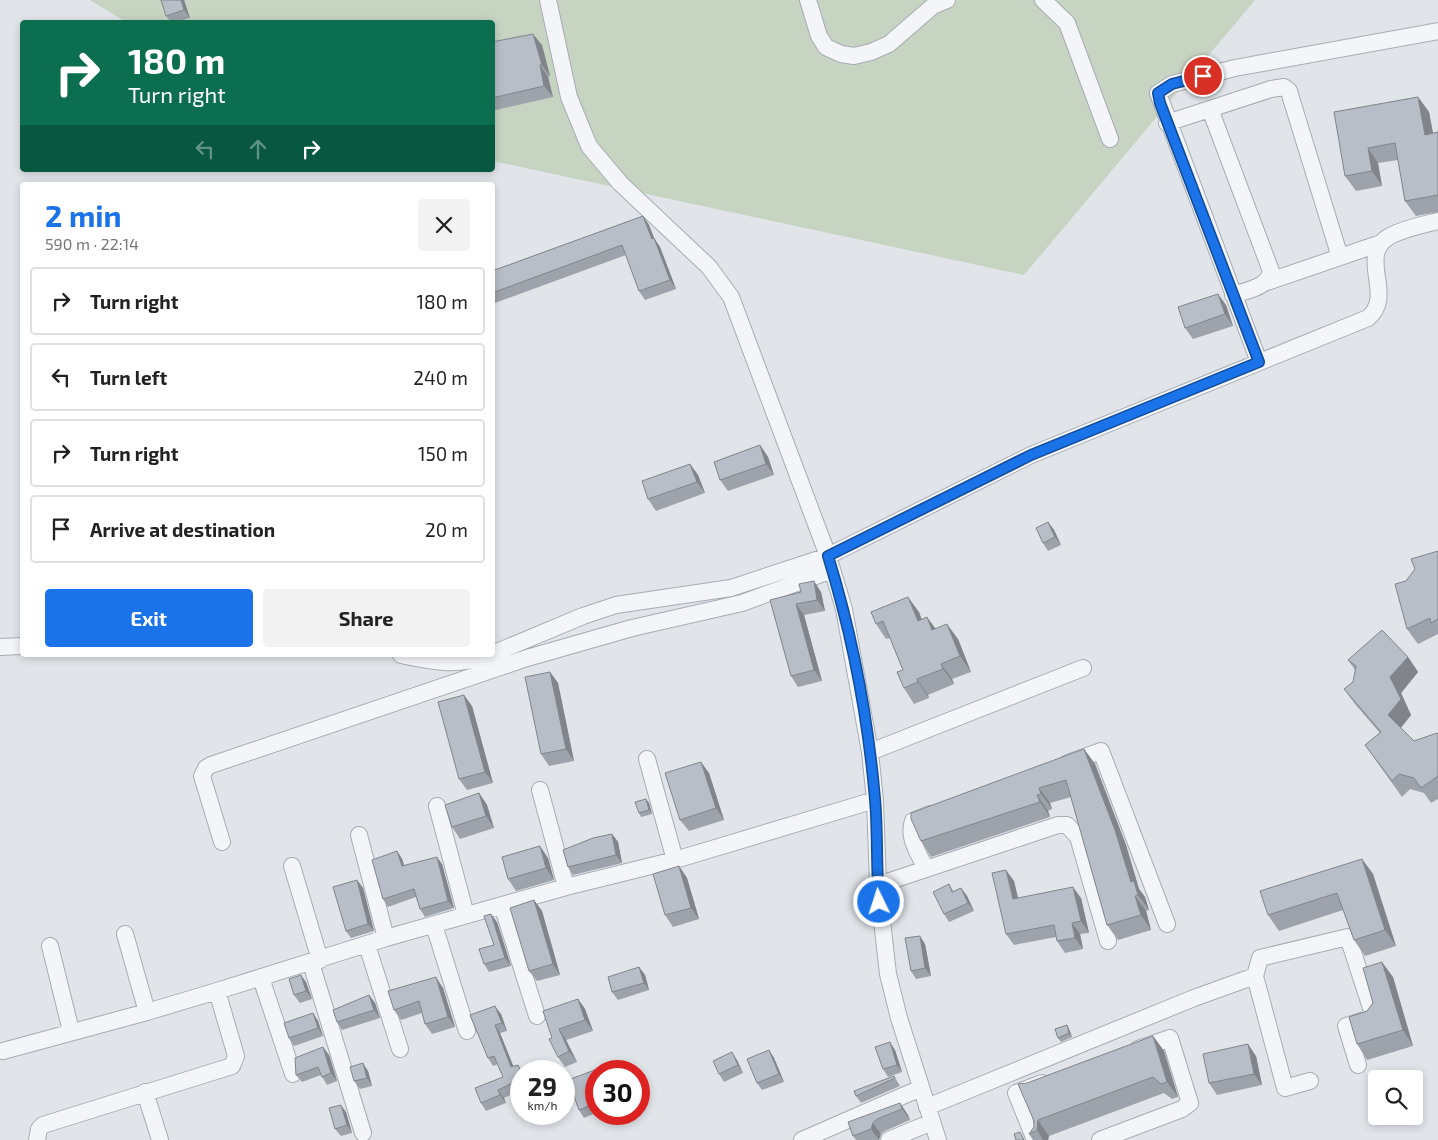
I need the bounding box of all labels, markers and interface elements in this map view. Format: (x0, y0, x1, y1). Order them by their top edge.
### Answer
text: 180 m (128, 39, 225, 81)
icon: right (45, 40, 110, 105)
pin (1182, 55, 1224, 97)
icon: arrive (1189, 62, 1217, 90)
text: Turn right (128, 81, 226, 107)
icon: left (191, 135, 219, 163)
icon: ahead (244, 135, 272, 163)
icon: right (297, 135, 325, 163)
text: 2 min (45, 197, 122, 233)
button: close (418, 199, 470, 251)
text: 590 m · 22:14 (45, 234, 139, 253)
icon: right (47, 287, 75, 315)
text: Turn right (90, 290, 178, 313)
text: 180 m (417, 290, 468, 313)
icon: left (47, 363, 75, 391)
text: Turn left (90, 366, 167, 389)
text: 240 m (413, 366, 468, 389)
icon: right (47, 439, 75, 467)
text: Turn right (90, 442, 178, 465)
text: 150 m (418, 442, 468, 465)
icon: arrive (47, 515, 75, 543)
text: Arrive at destination (90, 518, 275, 541)
text: 20 m (425, 518, 468, 541)
button: Exit (45, 589, 253, 647)
button: Share (263, 589, 470, 647)
position arrow (852, 875, 904, 927)
speed limit sign: 30 (585, 1060, 650, 1125)
map controls (1368, 1070, 1423, 1125)
button: search (1368, 1070, 1423, 1125)
text: 29 (528, 1071, 557, 1101)
text: km/h (528, 1098, 557, 1112)

